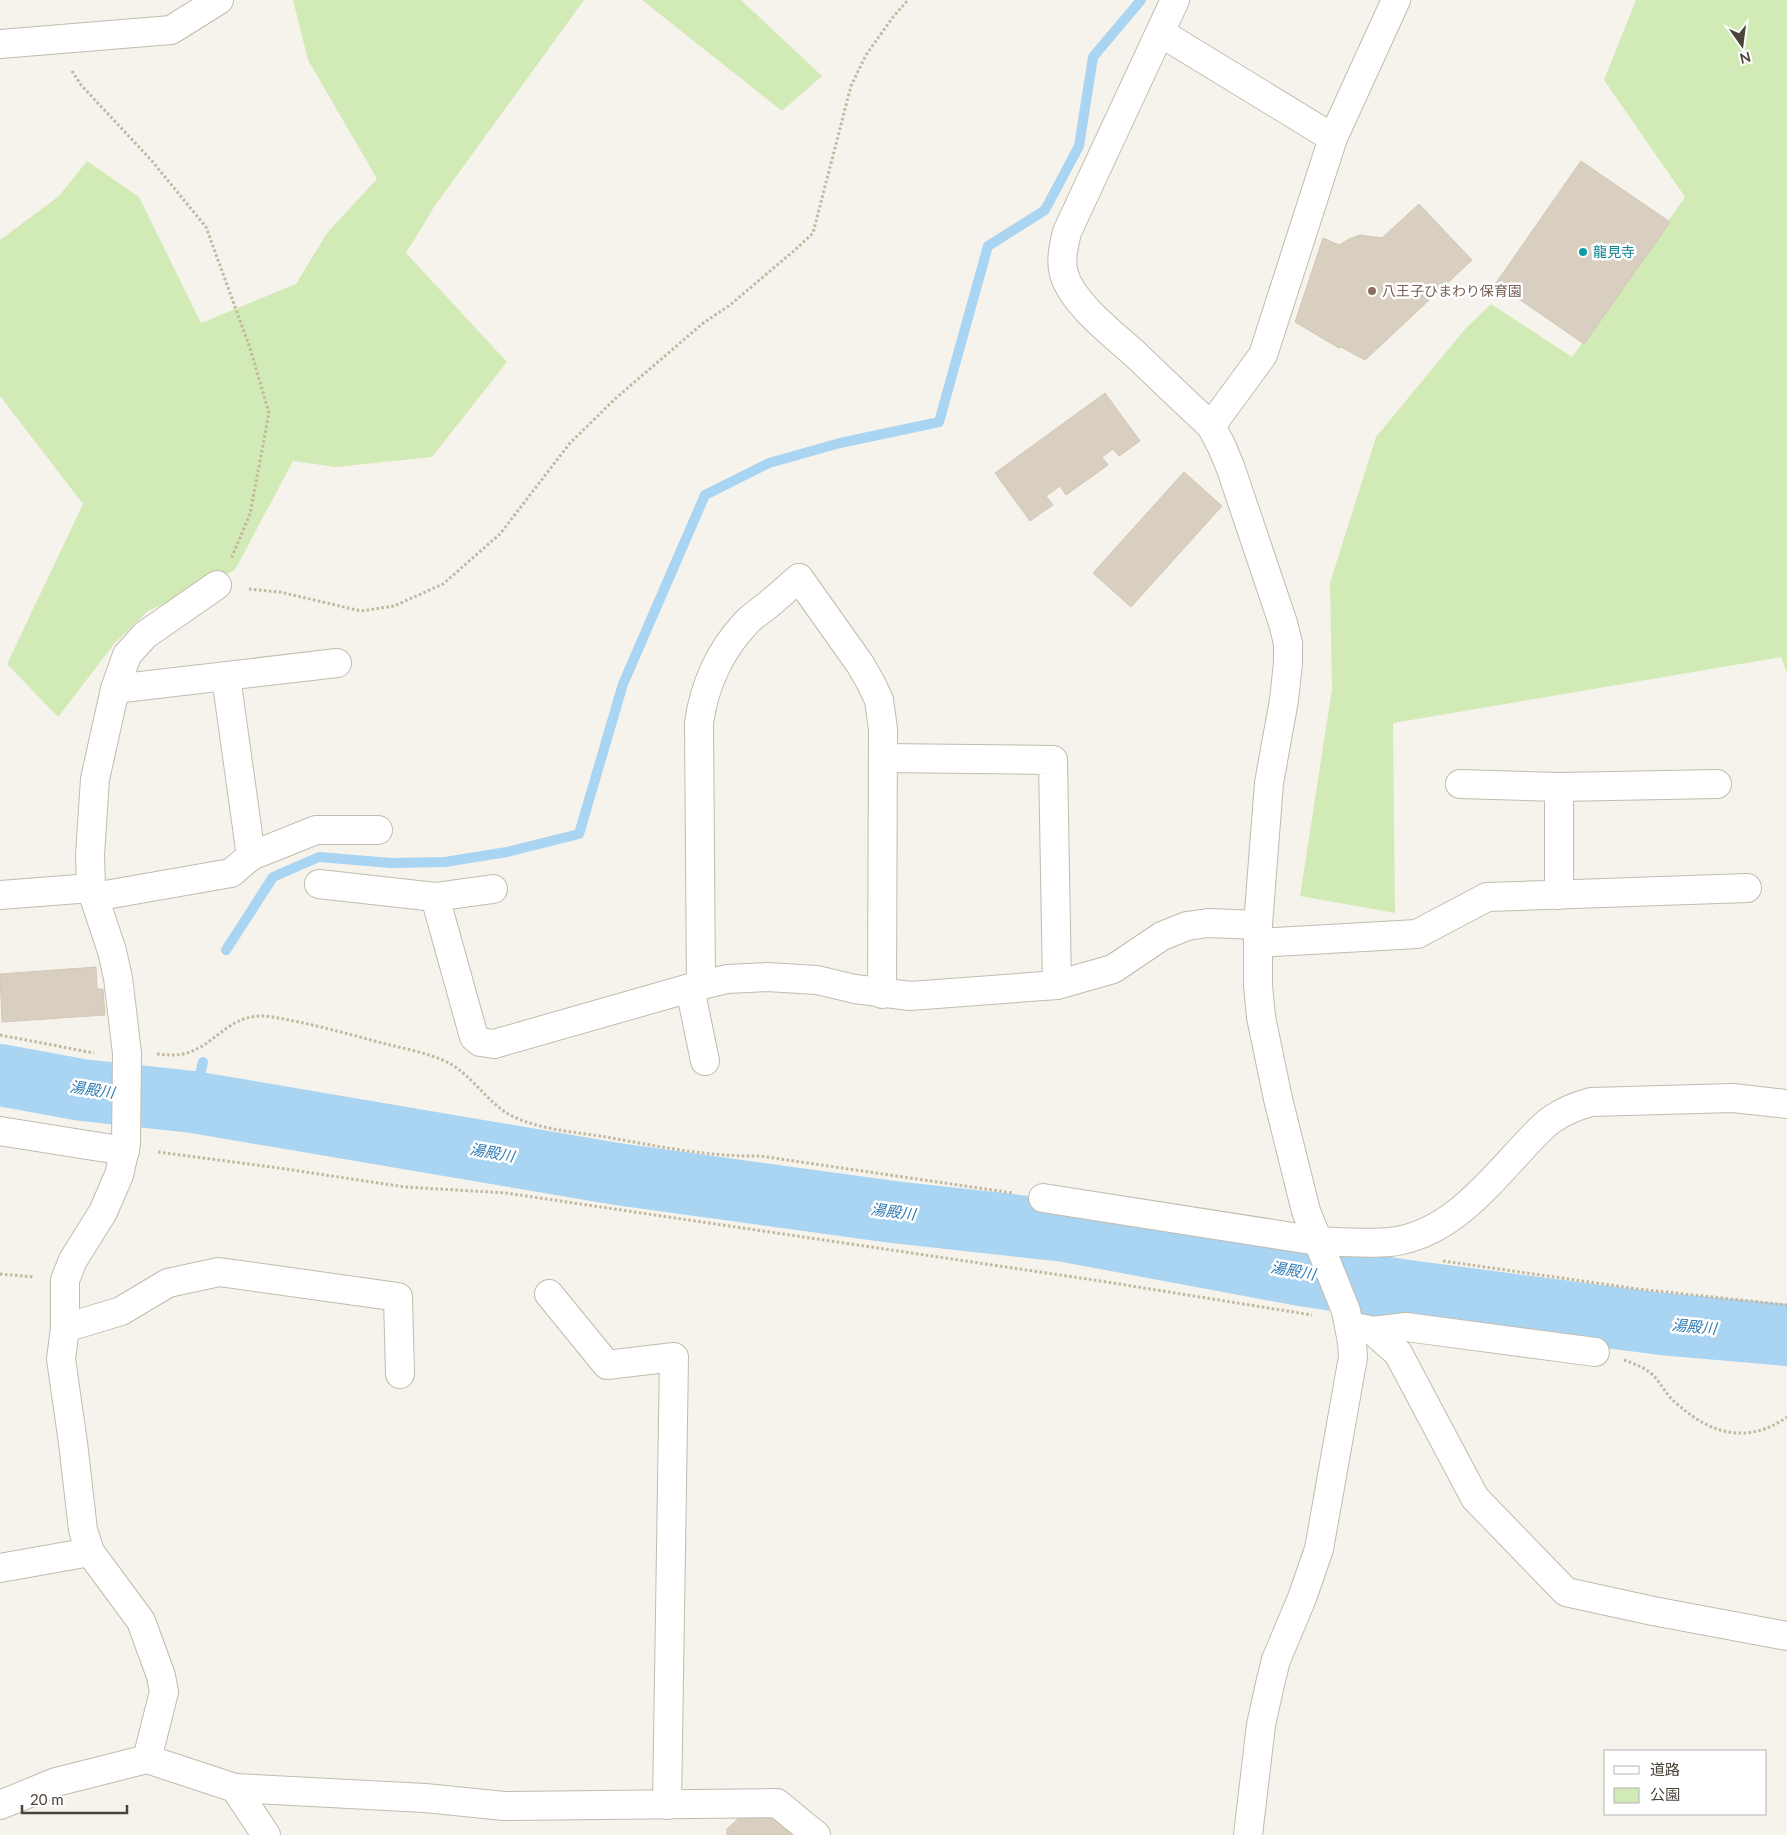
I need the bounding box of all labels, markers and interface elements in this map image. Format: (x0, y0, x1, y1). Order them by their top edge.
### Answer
north arrow (1717, 20, 1767, 70)
text: N (1738, 49, 1753, 68)
place label: 龍見寺 (1593, 243, 1635, 260)
marker: 龍見寺 (1577, 246, 1589, 258)
place label: 八王子ひまわり保育園 (1382, 282, 1522, 299)
marker: 八王子ひまわり保育園 (1366, 285, 1378, 297)
water label: 湯殿川 (69, 1077, 118, 1101)
water label: 湯殿川 (468, 1139, 518, 1165)
water label: 湯殿川 (870, 1199, 919, 1223)
water label: 湯殿川 (1269, 1257, 1319, 1283)
water label: 湯殿川 (1671, 1315, 1719, 1337)
legend (1604, 1750, 1767, 1815)
text: 道路 (1650, 1760, 1680, 1778)
scale bar (22, 1782, 128, 1814)
text: 公園 (1650, 1785, 1680, 1803)
text: 20 m (30, 1790, 64, 1808)

